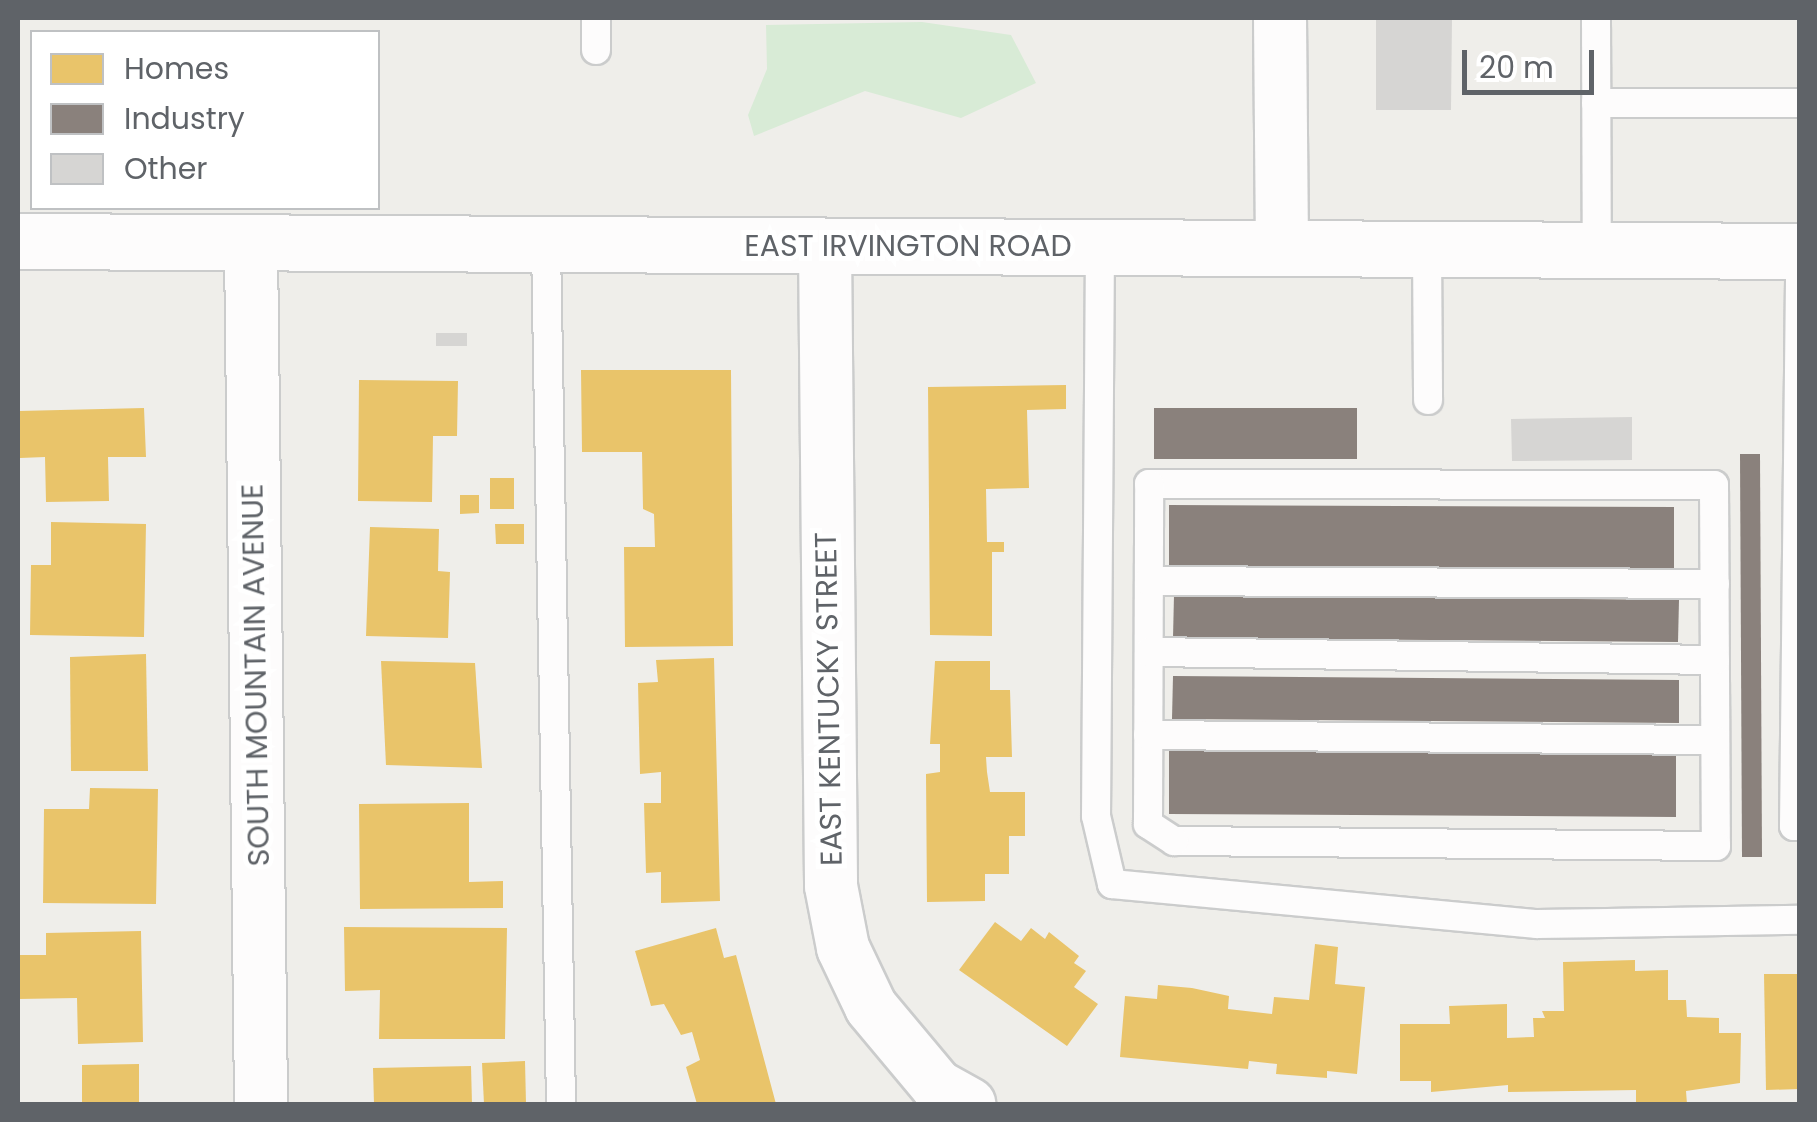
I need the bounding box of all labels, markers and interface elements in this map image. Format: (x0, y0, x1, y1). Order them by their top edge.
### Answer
legend (30, 30, 380, 210)
scale bar (1467, 30, 1600, 92)
text: 20 m (1479, 46, 1554, 89)
text: Homes (124, 47, 229, 90)
text: Industry (124, 97, 245, 140)
text: Other (124, 147, 208, 190)
street label: EAST IRVINGTON ROAD (744, 228, 1072, 264)
street label: SOUTH MOUNTAIN AVENUE (235, 483, 277, 867)
street label: EAST KENTUCKY STREET (808, 532, 850, 866)

